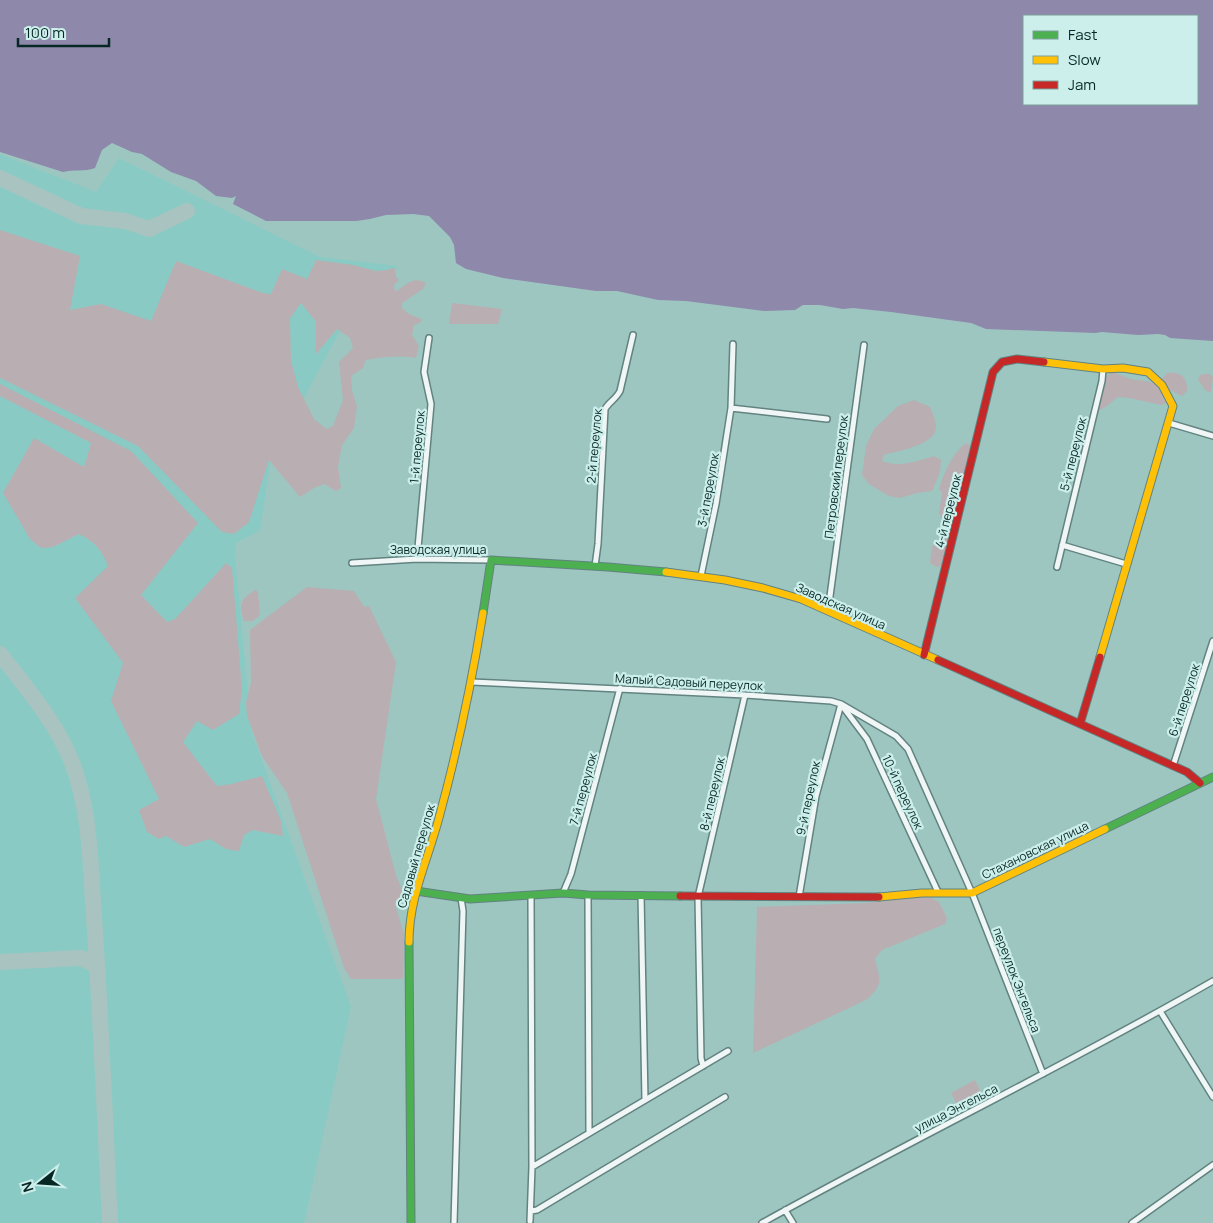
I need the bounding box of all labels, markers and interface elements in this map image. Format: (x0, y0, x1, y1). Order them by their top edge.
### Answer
scale bar (18, 15, 109, 47)
legend (1023, 15, 1198, 105)
text: 100 m (25, 22, 65, 43)
text: Fast (1068, 24, 1097, 45)
text: Slow (1068, 49, 1101, 70)
text: Jam (1068, 74, 1096, 95)
street label: 2-й переулок (582, 407, 606, 484)
street label: 1-й переулок (405, 409, 429, 484)
street label: Петровский переулок (820, 413, 852, 540)
street label: 5-й переулок (1056, 415, 1091, 492)
street label: 3-й переулок (693, 451, 723, 528)
street label: 4-й переулок (931, 471, 966, 550)
street label: Заводская улица (390, 541, 486, 558)
street label: Заводская улица (793, 579, 889, 633)
street label: 6-й переулок (1164, 660, 1204, 739)
street label: Малый Садовый переулок (615, 670, 764, 694)
street label: 7-й переулок (565, 750, 601, 827)
street label: 10-й переулок (878, 752, 928, 833)
street label: 8-й переулок (695, 754, 729, 833)
street label: 9-й переулок (792, 758, 824, 837)
street label: Садовый переулок (393, 801, 439, 910)
street label: Стахановская улица (979, 817, 1091, 883)
street label: переулок Энгельса (989, 925, 1045, 1035)
street label: улица Энгельса (912, 1080, 1000, 1136)
north arrow (15, 1158, 65, 1208)
text: N (17, 1179, 38, 1195)

